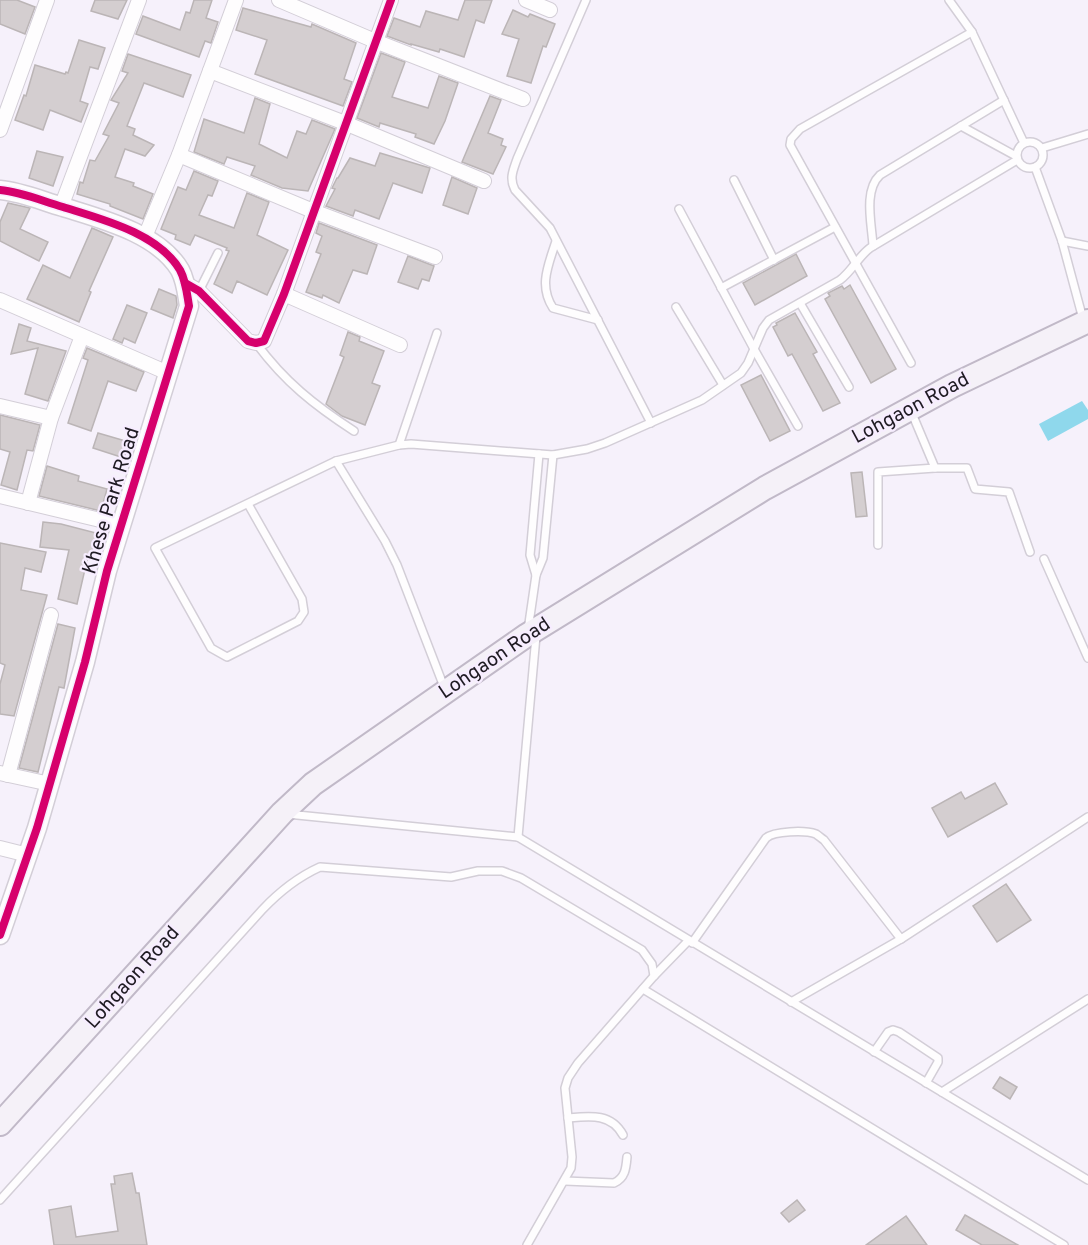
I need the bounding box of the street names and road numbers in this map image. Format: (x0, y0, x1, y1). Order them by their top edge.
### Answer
street label: Lohgaon Road (848, 367, 974, 451)
street label: Khese Park Road (77, 424, 147, 578)
street label: Lohgaon Road (434, 612, 556, 706)
street label: Lohgaon Road (80, 921, 186, 1035)

